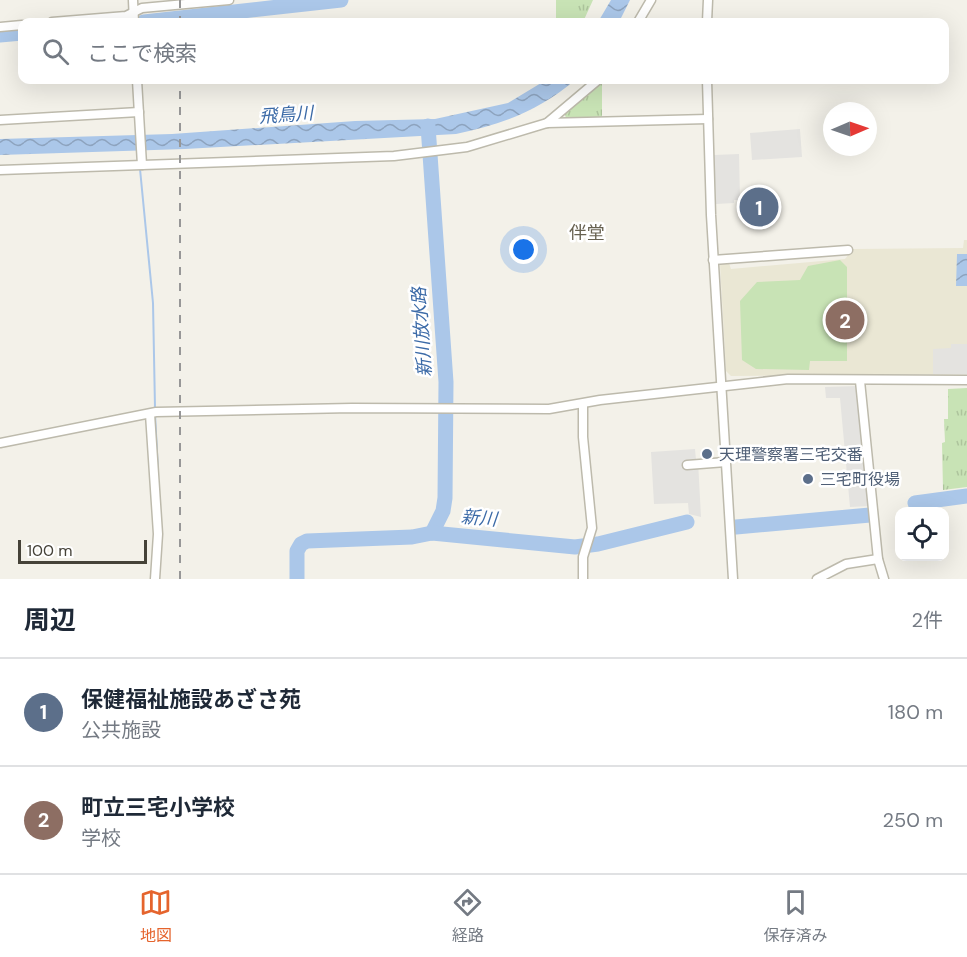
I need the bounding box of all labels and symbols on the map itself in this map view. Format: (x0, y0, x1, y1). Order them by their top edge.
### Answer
water label: 飛鳥川 (258, 101, 316, 129)
north arrow (823, 102, 877, 156)
pin: 1 (740, 184, 778, 230)
district label: 伴堂 (569, 221, 605, 245)
your location (509, 235, 538, 264)
water label: 新川放水路 (407, 284, 437, 378)
pin: 2 (826, 298, 864, 342)
place label: 天理警察署三宅交番 (719, 444, 863, 465)
marker: 天理警察署三宅交番 (700, 447, 714, 461)
place label: 三宅町役場 (820, 469, 900, 490)
marker: 三宅町役場 (801, 472, 815, 486)
water label: 新川 (460, 504, 500, 532)
scale bar (18, 537, 147, 564)

